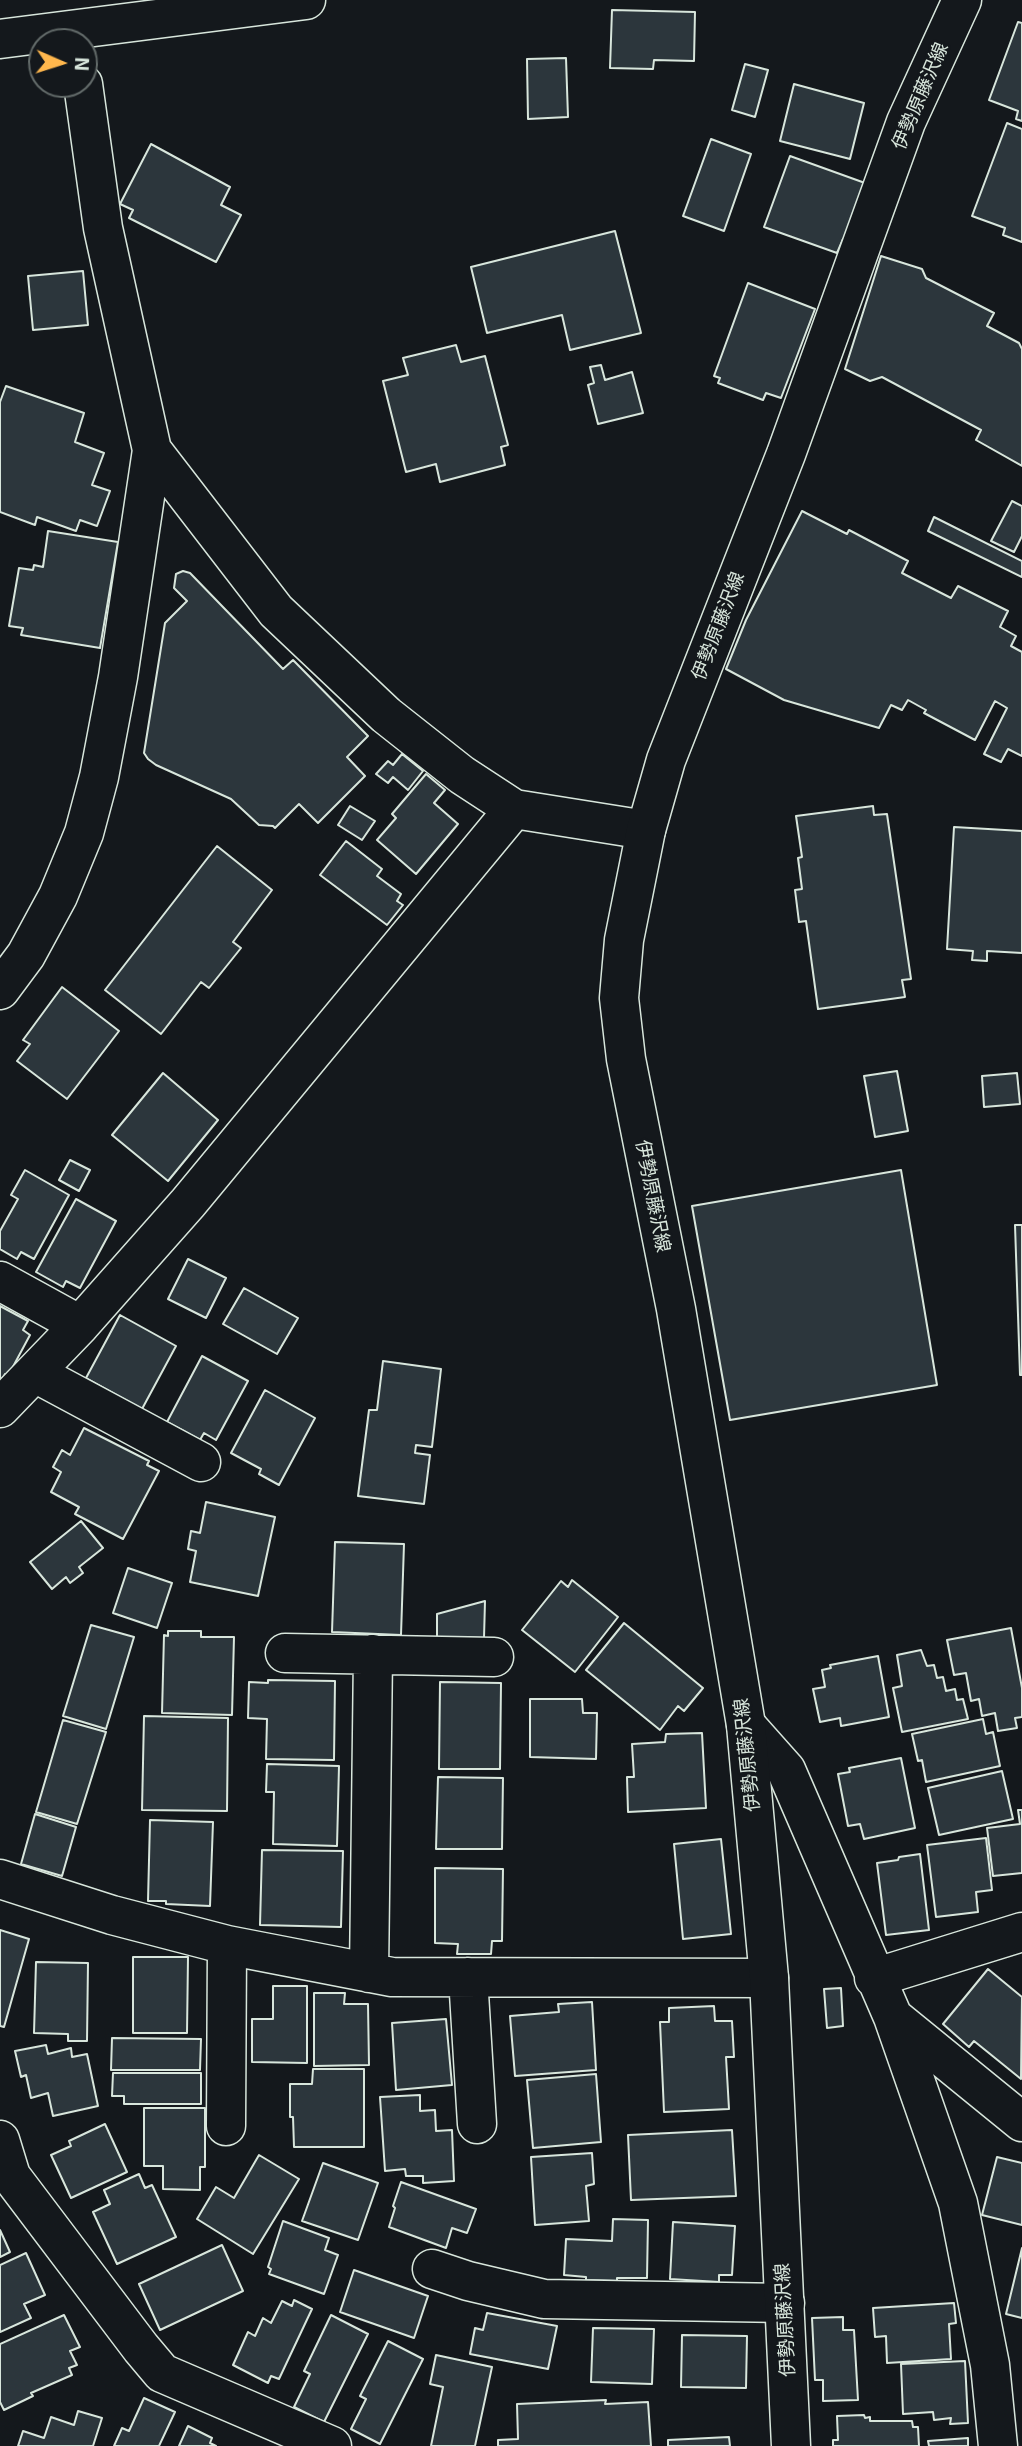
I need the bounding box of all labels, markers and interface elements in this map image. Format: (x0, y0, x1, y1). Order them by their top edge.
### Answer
north arrow (28, 28, 98, 98)
street label: 伊勢原藤沢線 (887, 39, 953, 153)
text: N (71, 57, 94, 71)
street label: 伊勢原藤沢線 (687, 569, 749, 683)
street label: 伊勢原藤沢線 (631, 1138, 675, 1254)
street label: 伊勢原藤沢線 (730, 1697, 764, 1813)
street label: 伊勢原藤沢線 (771, 2262, 799, 2378)

